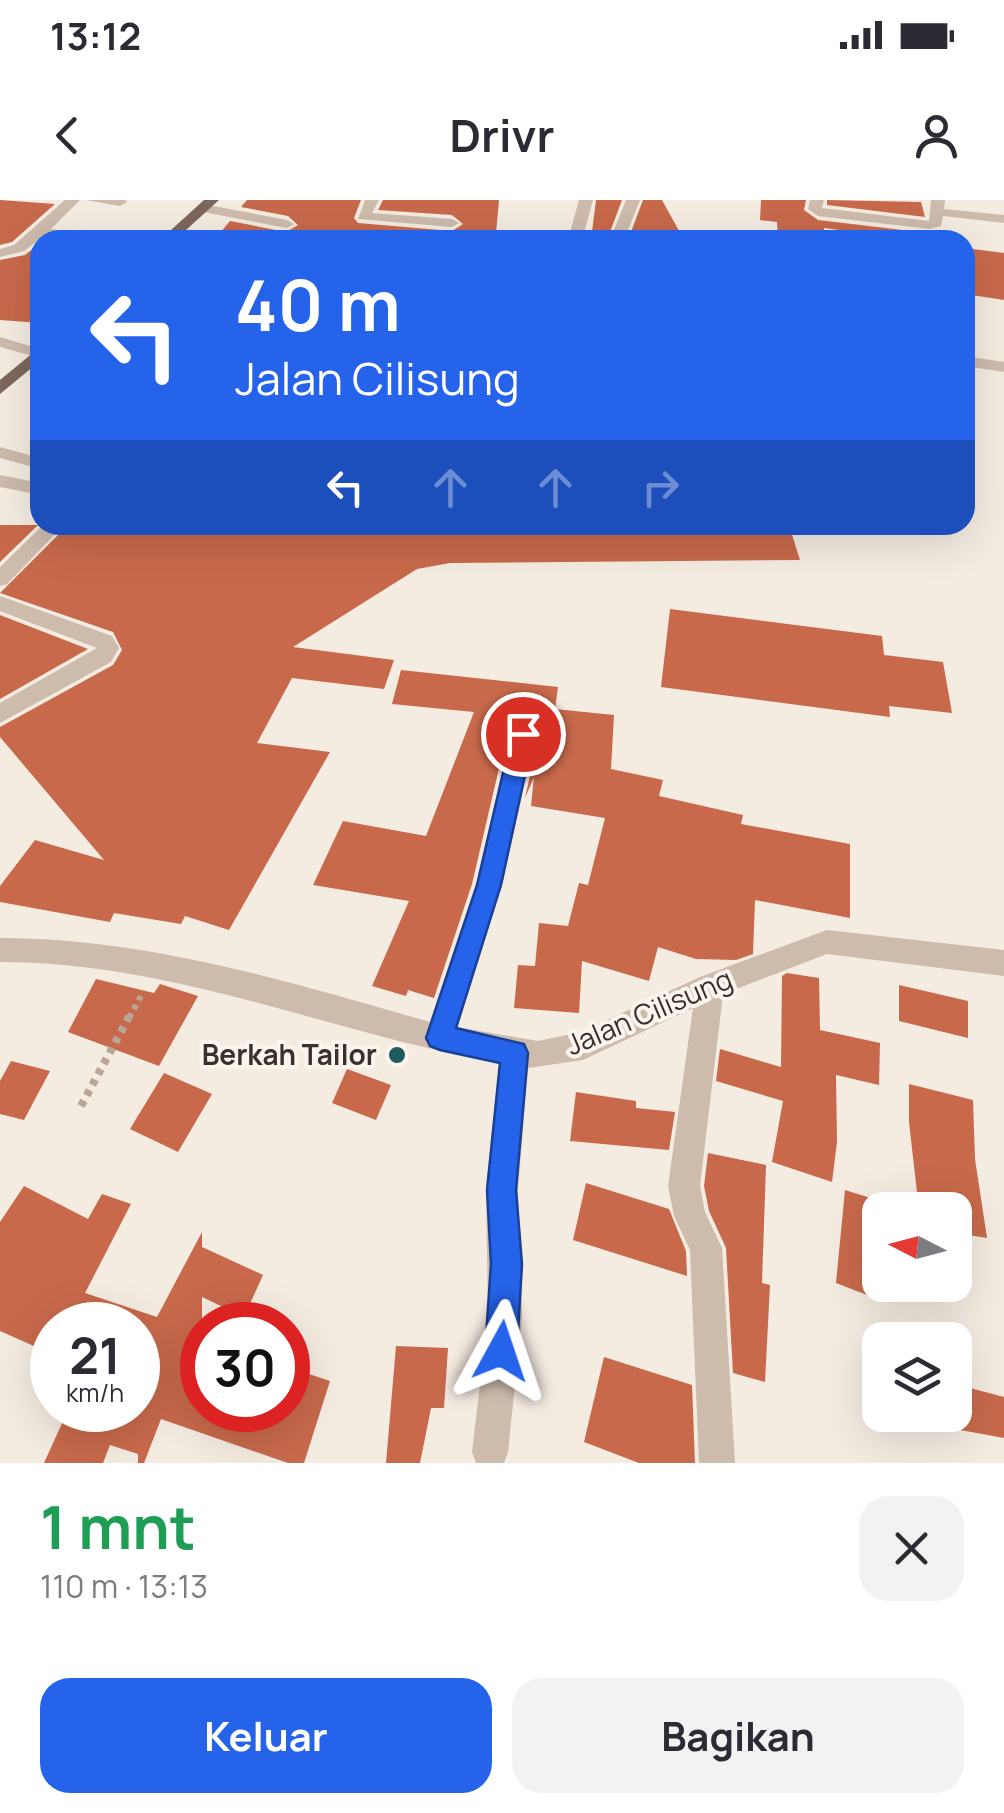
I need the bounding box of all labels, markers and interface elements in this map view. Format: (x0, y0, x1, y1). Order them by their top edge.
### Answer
text: 13:12 (50, 9, 141, 61)
text: Drivr (450, 104, 554, 166)
icon: back (40, 108, 95, 163)
icon: person (909, 108, 964, 163)
text: 40 m (235, 256, 401, 352)
icon: left (70, 270, 200, 400)
text: Jalan Cilisung (235, 347, 520, 409)
icon: left (318, 460, 373, 515)
icon: ahead (423, 460, 478, 515)
icon: ahead (528, 460, 583, 515)
icon: right (633, 460, 688, 515)
pin (481, 692, 566, 777)
icon: arrive (496, 707, 551, 762)
street label: Jalan Cilisung (560, 959, 738, 1063)
place label: Berkah Tailor (202, 1035, 377, 1073)
marker: Berkah Tailor (386, 1044, 408, 1066)
north arrow (862, 1192, 972, 1302)
map controls (862, 1192, 972, 1432)
position arrow (449, 1299, 553, 1403)
speed limit sign: 30 (180, 1302, 310, 1432)
text: 21 (69, 1321, 121, 1389)
button: layers (862, 1322, 972, 1432)
text: km/h (66, 1375, 124, 1410)
text: 1 mnt (40, 1485, 196, 1567)
button: close (859, 1496, 964, 1601)
text: 110 m · 13:13 (40, 1564, 208, 1608)
button: Keluar (40, 1678, 492, 1793)
button: Bagikan (512, 1678, 964, 1793)

